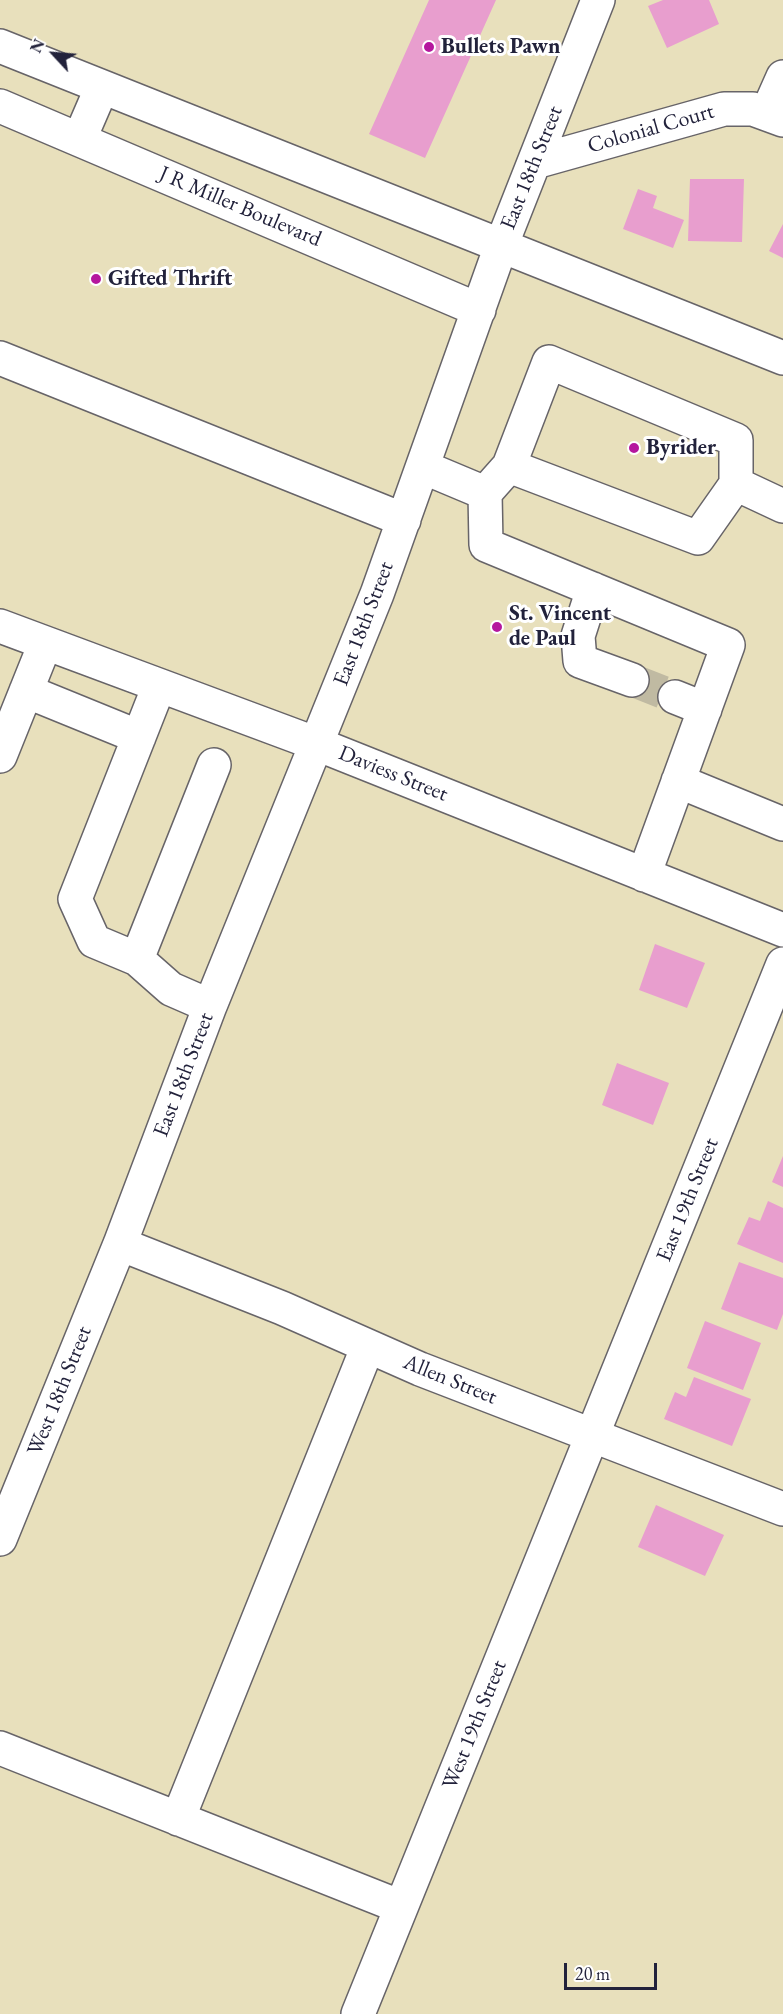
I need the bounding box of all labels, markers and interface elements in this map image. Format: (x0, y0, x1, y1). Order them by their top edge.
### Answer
north arrow (24, 24, 84, 84)
place label: Bullets Pawn (441, 34, 561, 60)
text: N (25, 35, 50, 56)
marker: Bullets Pawn (422, 40, 436, 54)
street label: Colonial Court (585, 98, 717, 160)
street label: East 18th Street (495, 102, 569, 234)
street label: J R Miller Boulevard (155, 161, 325, 253)
place label: Gifted Thrift (108, 266, 232, 292)
marker: Gifted Thrift (89, 272, 103, 286)
place label: Byrider (646, 435, 716, 461)
marker: Byrider (627, 441, 641, 455)
street label: East 18th Street (328, 558, 400, 690)
place label: St. Vincent de Paul (509, 601, 611, 652)
marker: St. Vincent de Paul (490, 620, 504, 634)
street label: Daviess Street (335, 740, 451, 808)
street label: East 18th Street (148, 1009, 220, 1141)
street label: East 19th Street (651, 1134, 725, 1266)
street label: West 18th Street (22, 1323, 98, 1459)
street label: Allen Street (399, 1349, 501, 1411)
street label: West 19th Street (437, 1657, 513, 1793)
scale bar (567, 1951, 660, 1989)
text: 20 m (575, 1962, 610, 1985)

